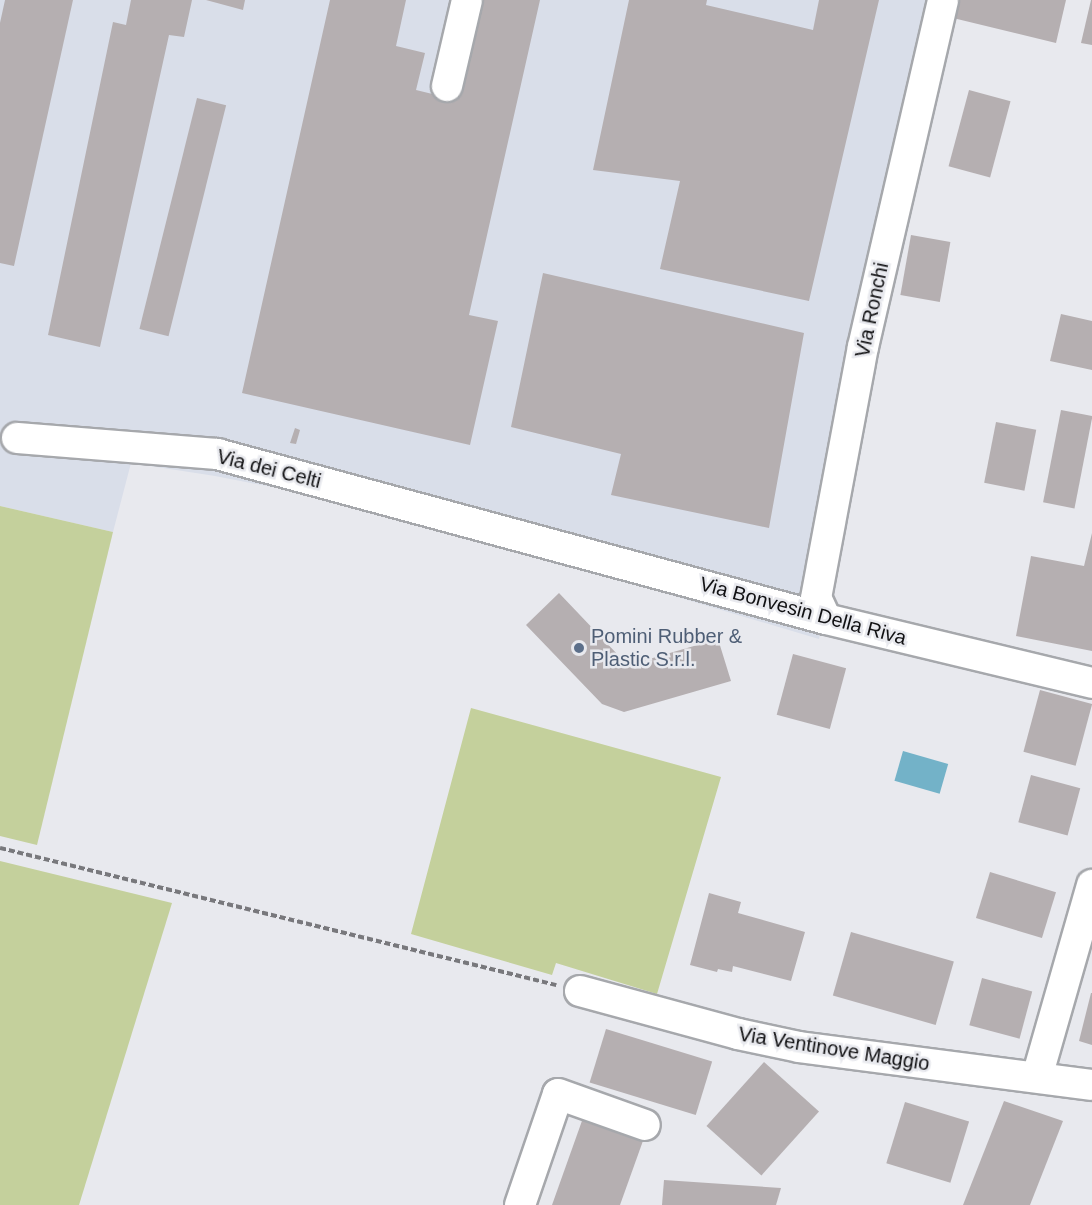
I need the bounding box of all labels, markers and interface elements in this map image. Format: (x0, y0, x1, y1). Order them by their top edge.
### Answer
street label: Via Ronchi (850, 260, 894, 360)
street label: Via dei Celti (214, 444, 324, 494)
street label: Via Bonvesin Della Riva (697, 572, 909, 650)
place label: Pomini Rubber & Plastic S.r.l. (591, 624, 742, 671)
marker: Pomini Rubber & Plastic S.r.l. (572, 641, 586, 655)
street label: Via Ventinove Maggio (737, 1022, 931, 1076)

